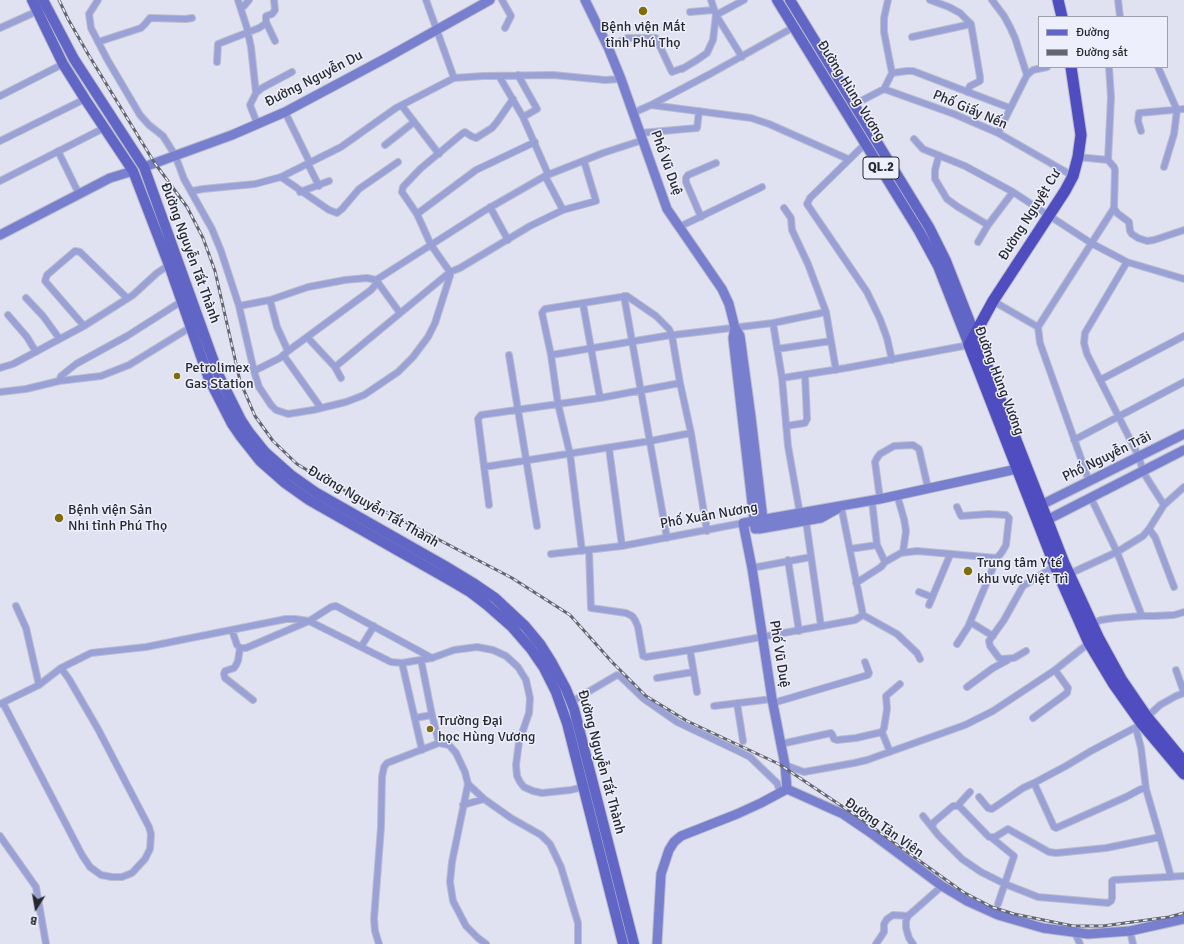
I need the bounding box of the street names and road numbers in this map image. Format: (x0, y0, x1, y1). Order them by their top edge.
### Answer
street label: Đường Hùng Vương (813, 38, 889, 144)
street label: Đường Nguyễn Du (262, 47, 366, 111)
street label: Phố Giấy Nến (930, 87, 1010, 133)
street label: Phố Vũ Duệ (646, 128, 686, 198)
road number: QL.2 (863, 157, 899, 179)
street label: Đường Nguyệt Cư (995, 166, 1065, 264)
street label: Đường Nguyễn Tất Thành (157, 180, 223, 326)
street label: Đường Hùng Vương (971, 324, 1027, 438)
street label: Phố Nguyễn Trãi (1060, 428, 1154, 486)
street label: Đường Nguyễn Tất Thành (304, 463, 442, 551)
street label: Phố Xuân Nương (659, 499, 759, 533)
street label: Phố Vũ Duệ (765, 619, 793, 689)
street label: Đường Nguyễn Tất Thành (574, 688, 628, 836)
street label: Đường Tản Viên (841, 795, 927, 861)

